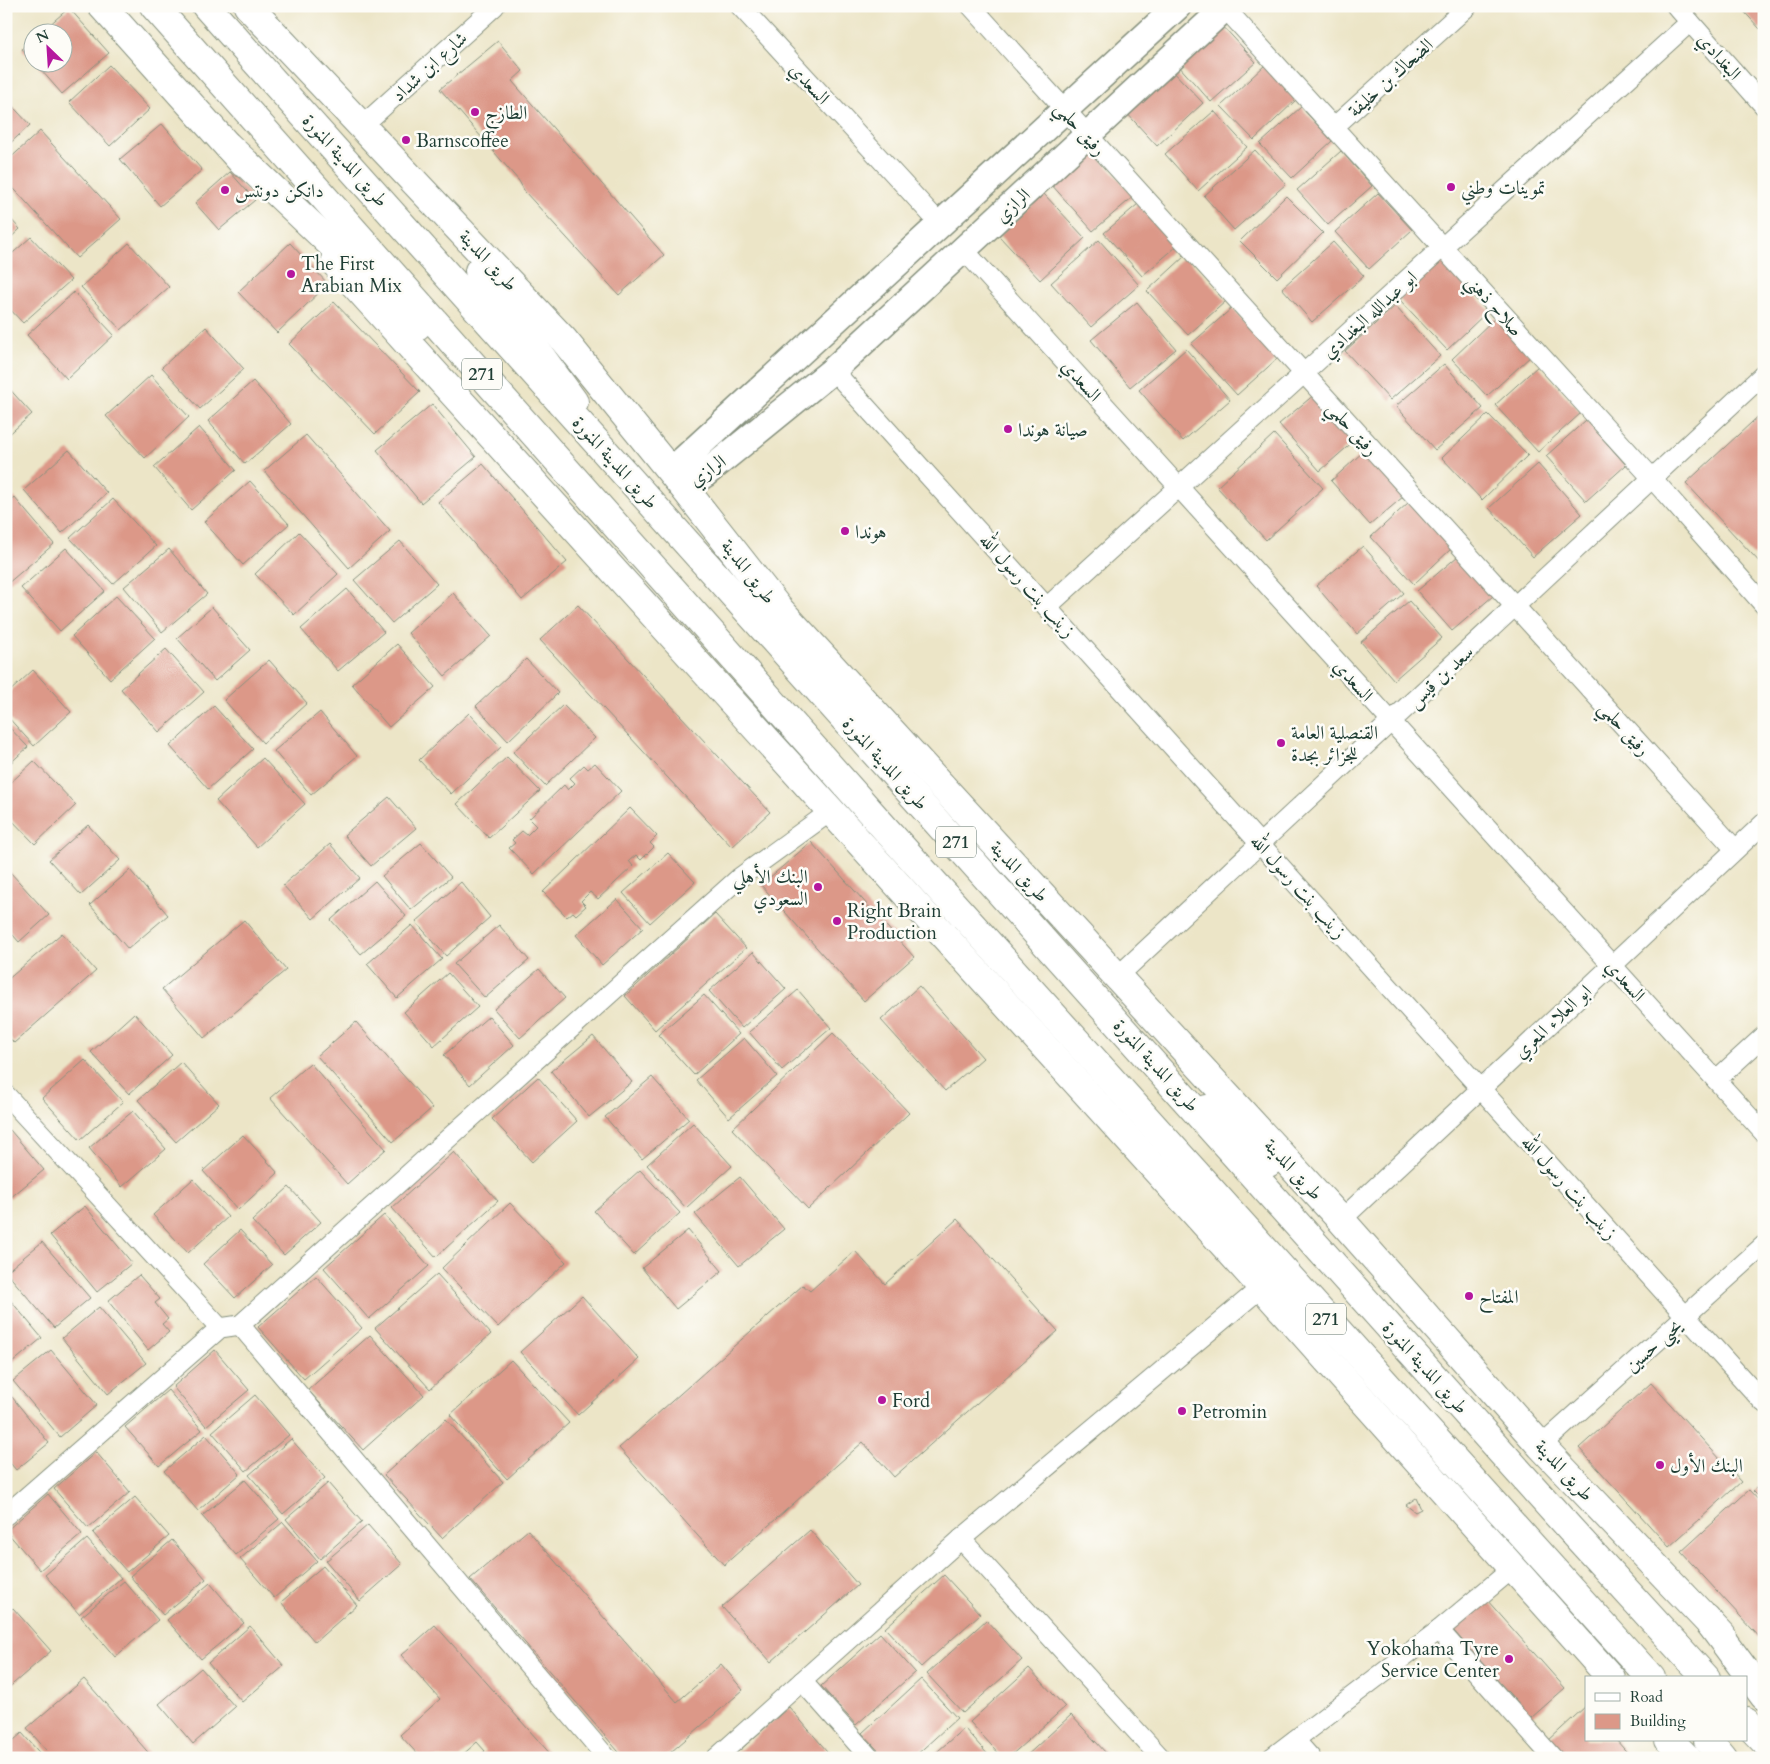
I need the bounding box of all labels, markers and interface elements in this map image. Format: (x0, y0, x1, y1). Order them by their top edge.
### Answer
north arrow (22, 22, 72, 72)
text: N (33, 25, 52, 48)
street label: شارع ابن شداد (386, 26, 475, 109)
street label: البغدادي (1690, 27, 1747, 87)
street label: الضحاك بن خليفة (1342, 32, 1439, 123)
street label: السعدي (782, 57, 835, 112)
street label: رفيق حلمي (1045, 95, 1112, 165)
place label: الطازج (485, 100, 527, 130)
marker: الطازج (469, 106, 481, 118)
street label: طريق المدينة المنورة (296, 108, 394, 213)
place label: Barnscoffee (416, 128, 509, 154)
marker: Barnscoffee (400, 134, 412, 146)
place label: تموينات وطني (1461, 175, 1546, 206)
place label: دانكن دونتس (235, 178, 324, 204)
marker: تموينات وطني (1445, 181, 1457, 193)
street label: الرازي (989, 183, 1038, 230)
marker: دانكن دونتس (219, 184, 231, 196)
street label: طريق المدينة (453, 224, 524, 297)
place label: The First Arabian Mix (301, 251, 403, 299)
street label: ابو عبدالله البغدادي (1316, 265, 1424, 366)
marker: The First Arabian Mix (285, 268, 297, 280)
street label: صلاح ذهني (1456, 269, 1529, 346)
street label: السعدي (1054, 354, 1107, 409)
road number: 271 (462, 358, 502, 389)
street label: رفيق حلمي (1317, 395, 1384, 465)
street label: طريق المدينة المنورة (566, 410, 664, 515)
place label: صيانة هوندا (1018, 417, 1088, 443)
marker: صيانة هوندا (1002, 423, 1014, 435)
street label: الرازي (684, 449, 733, 495)
place label: هوندا (855, 519, 887, 545)
marker: هوندا (839, 525, 851, 537)
street label: زينب بنت رسول الله (973, 527, 1083, 643)
street label: طريق المدينة (715, 534, 782, 609)
street label: سعد بن قيس (1402, 639, 1479, 714)
street label: السعدي (1326, 654, 1379, 709)
street label: رفيق حلمي (1589, 695, 1656, 765)
street label: طريق المدينة المنورة (836, 711, 934, 816)
place label: القنصلية العامة للجزائر بجدة (1291, 720, 1378, 768)
marker: القنصلية العامة للجزائر بجدة (1275, 737, 1287, 749)
road number: 271 (936, 826, 976, 858)
street label: زينب بنت رسول الله (1244, 828, 1354, 944)
street label: طريق المدينة (984, 835, 1055, 908)
place label: البنك الأهلي السعودي (733, 863, 808, 914)
marker: البنك الأهلي السعودي (812, 881, 824, 893)
place label: Right Brain Production (847, 898, 942, 946)
marker: Right Brain Production (831, 915, 843, 927)
street label: السعدي (1598, 954, 1651, 1009)
street label: ابو العلاء المعري (1508, 979, 1599, 1066)
street label: طريق المدينة المنورة (1107, 1013, 1205, 1118)
street label: زينب بنت رسول الله (1515, 1129, 1625, 1245)
street label: طريق المدينة (1258, 1133, 1329, 1206)
place label: المفتاح (1479, 1284, 1519, 1314)
marker: المفتاح (1463, 1290, 1475, 1302)
road number: 271 (1306, 1304, 1346, 1335)
street label: يحيى حسين (1619, 1312, 1691, 1381)
street label: طريق المدينة المنورة (1376, 1315, 1474, 1420)
place label: Ford (892, 1388, 930, 1414)
marker: Ford (876, 1394, 888, 1406)
place label: Petromin (1192, 1399, 1267, 1425)
marker: Petromin (1176, 1405, 1188, 1417)
street label: طريق المدينة (1529, 1434, 1600, 1507)
place label: البنك الأول (1670, 1452, 1743, 1479)
marker: البنك الأول (1654, 1459, 1666, 1471)
place label: Yokohama Tyre Service Center (1367, 1636, 1499, 1684)
marker: Yokohama Tyre Service Center (1503, 1653, 1515, 1665)
legend (1585, 1676, 1748, 1742)
text: Road (1630, 1687, 1663, 1707)
text: Building (1630, 1711, 1686, 1731)

